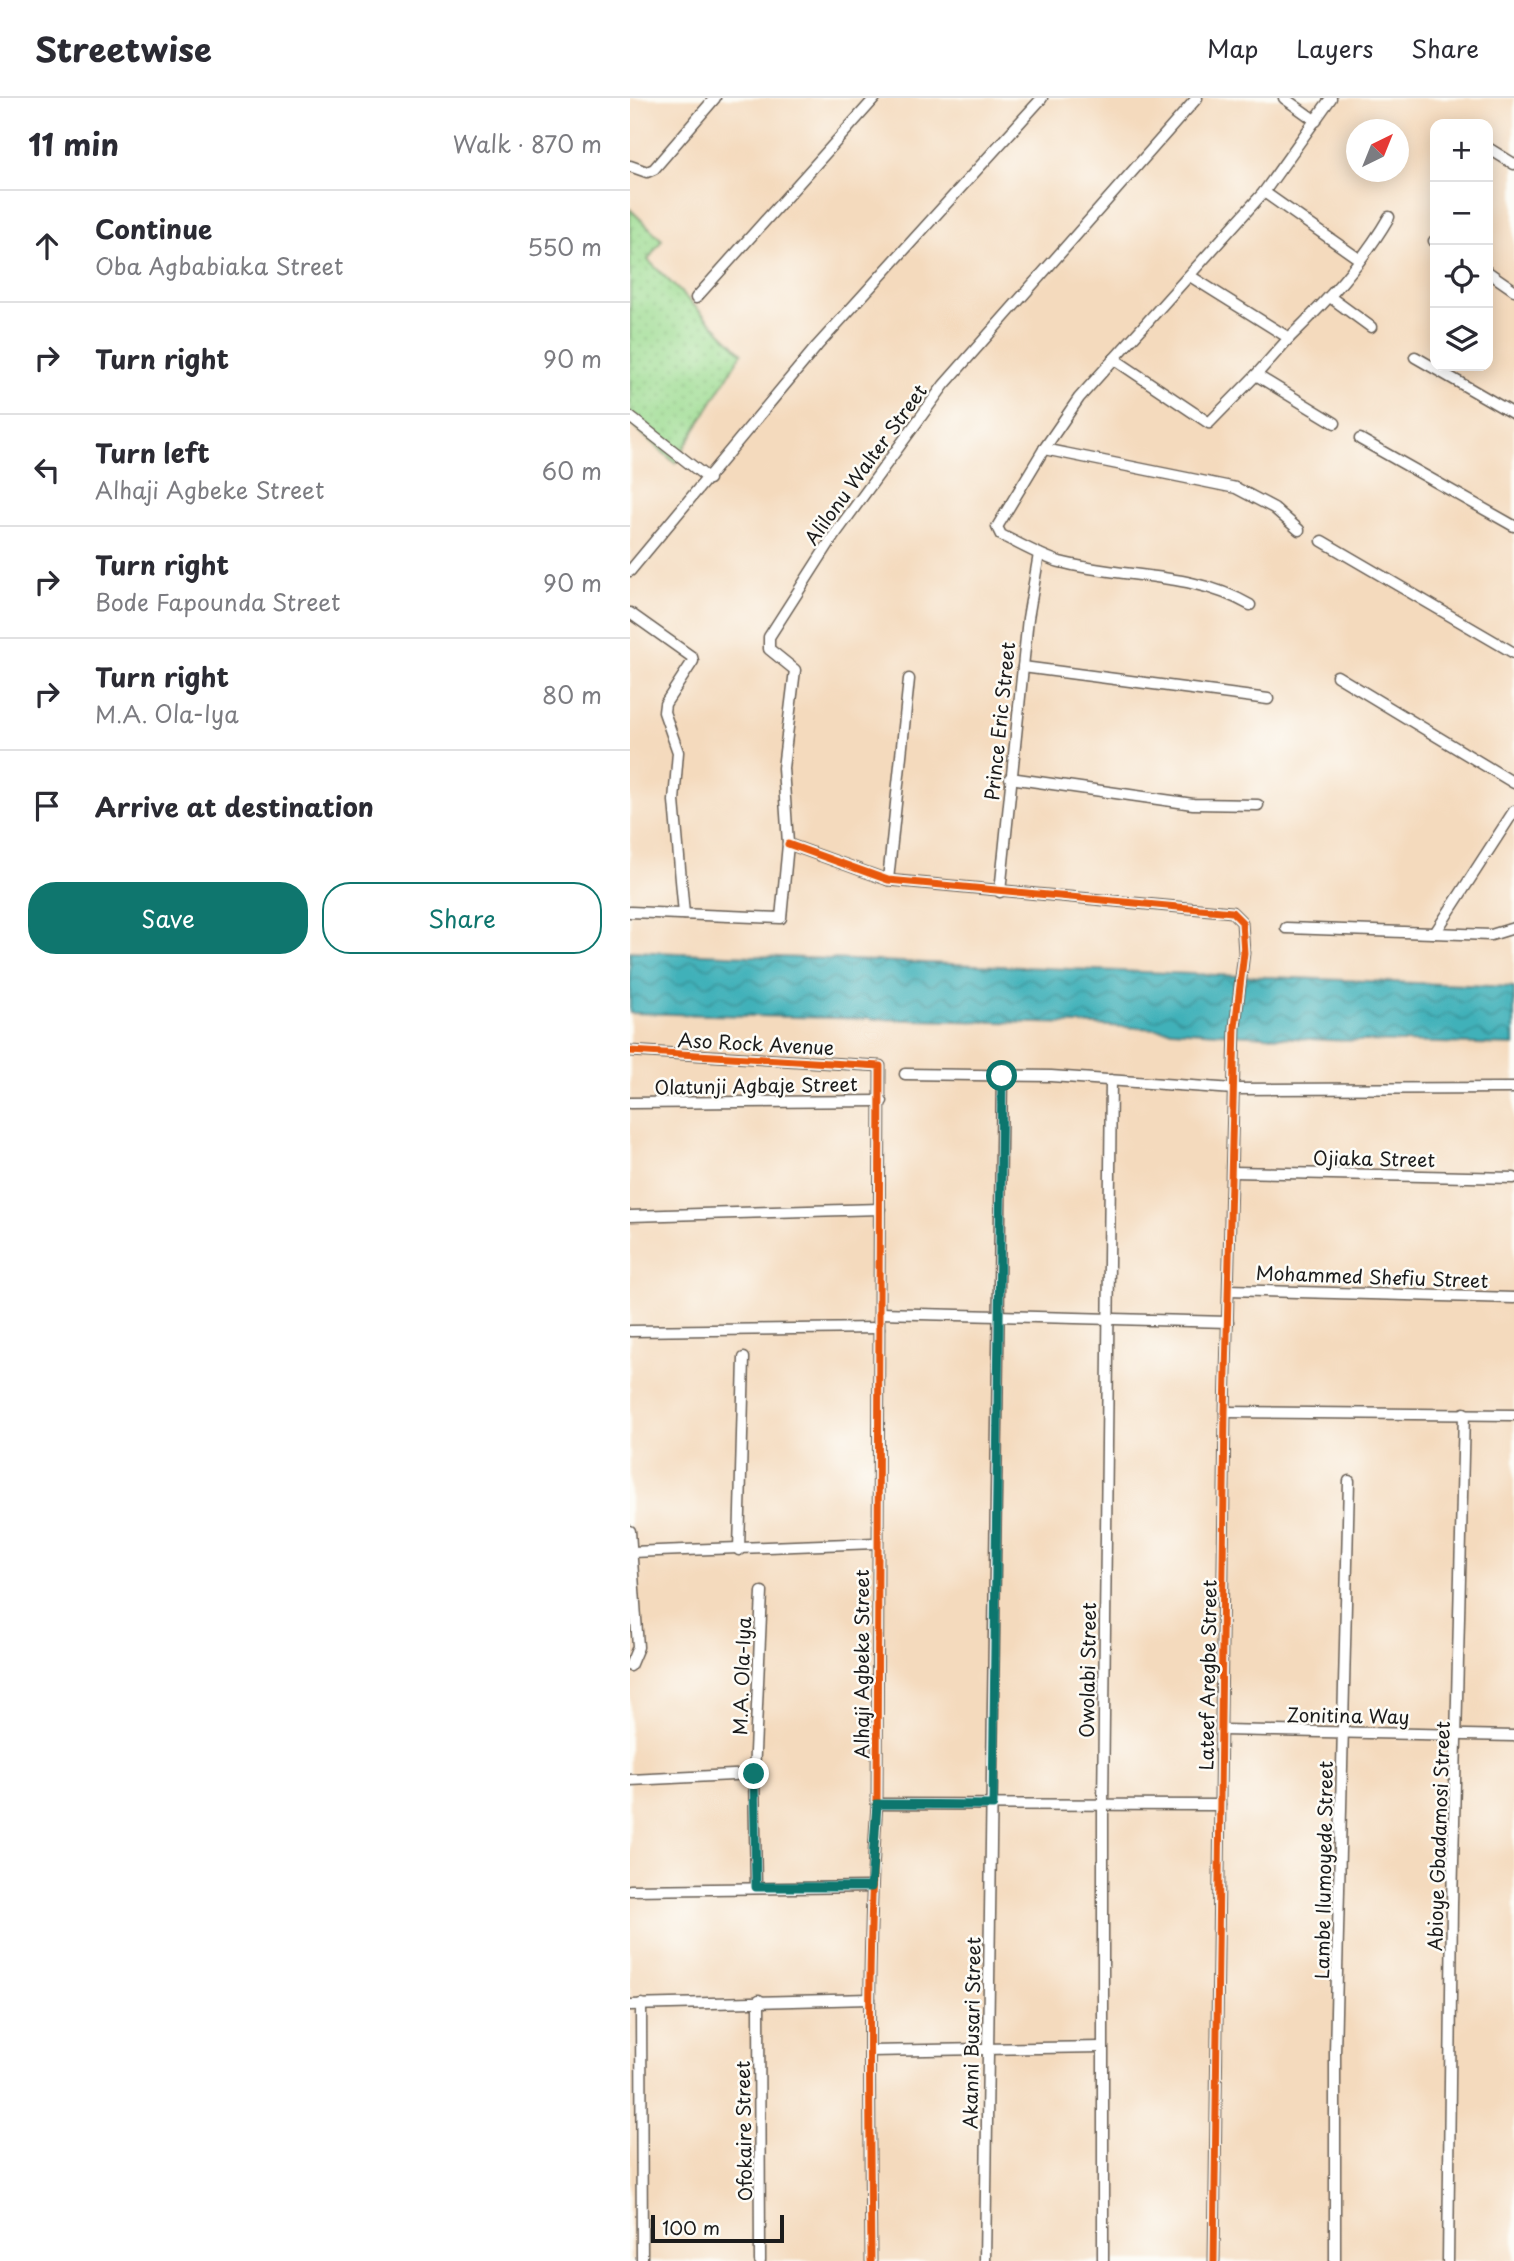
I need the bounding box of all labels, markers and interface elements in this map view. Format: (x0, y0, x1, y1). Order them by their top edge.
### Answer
text: Streetwise (35, 23, 212, 73)
text: Map (1207, 30, 1258, 66)
text: Layers (1296, 30, 1373, 66)
text: Share (1411, 30, 1479, 66)
north arrow (1346, 119, 1409, 182)
map controls (1430, 119, 1493, 371)
button: + (1430, 119, 1493, 182)
text: 11 min (28, 121, 119, 166)
text: Walk · 870 m (453, 126, 602, 161)
button: − (1430, 182, 1493, 245)
text: Continue (95, 209, 212, 248)
icon: ahead (28, 227, 66, 265)
text: 550 m (527, 229, 602, 264)
button: locate (1430, 245, 1493, 308)
text: Oba Agbabiaka Street (95, 248, 343, 283)
button: layers (1430, 308, 1493, 371)
icon: right (28, 339, 66, 377)
text: Turn right (95, 339, 229, 378)
text: 90 m (543, 341, 602, 376)
street label: Alilonu Walter Street (797, 378, 933, 550)
text: Turn left (95, 433, 210, 472)
icon: left (28, 451, 66, 489)
text: 60 m (542, 453, 602, 488)
text: Alhaji Agbeke Street (95, 472, 324, 507)
text: Turn right (95, 545, 229, 584)
icon: right (28, 563, 66, 601)
text: 90 m (543, 565, 602, 600)
text: Bode Fapounda Street (95, 584, 340, 619)
street label: Prince Eric Street (977, 640, 1021, 802)
text: Turn right (95, 657, 229, 696)
icon: right (28, 675, 66, 713)
text: 80 m (542, 677, 602, 712)
text: M.A. Ola-Iya (95, 696, 239, 731)
icon: arrive (28, 787, 66, 825)
text: Arrive at destination (95, 787, 374, 826)
button: Save (28, 882, 308, 954)
button: Share (322, 882, 602, 954)
street label: Aso Rock Avenue (677, 1025, 835, 1061)
route start (986, 1060, 1017, 1091)
street label: Olatunji Agbaje Street (654, 1069, 858, 1101)
street label: Ojiaka Street (1313, 1143, 1436, 1173)
street label: Mohammed Shefiu Street (1255, 1258, 1489, 1294)
street label: Alhaji Agbeke Street (847, 1569, 875, 1759)
street label: Lateef Aregbe Street (1191, 1579, 1223, 1771)
street label: Owolabi Street (1072, 1602, 1102, 1738)
street label: M.A. Ola-Iya (725, 1616, 757, 1736)
street label: Zonitina Way (1286, 1700, 1410, 1730)
street label: Abioye Gbadamosi Street (1420, 1720, 1456, 1952)
route end (738, 1758, 769, 1789)
street label: Lambe Ilumoyede Street (1307, 1760, 1339, 1979)
street label: Akanni Busari Street (955, 1936, 987, 2129)
street label: Ofokaire Street (728, 2060, 758, 2202)
scale bar (651, 2212, 784, 2244)
text: 100 m (662, 2213, 720, 2241)

